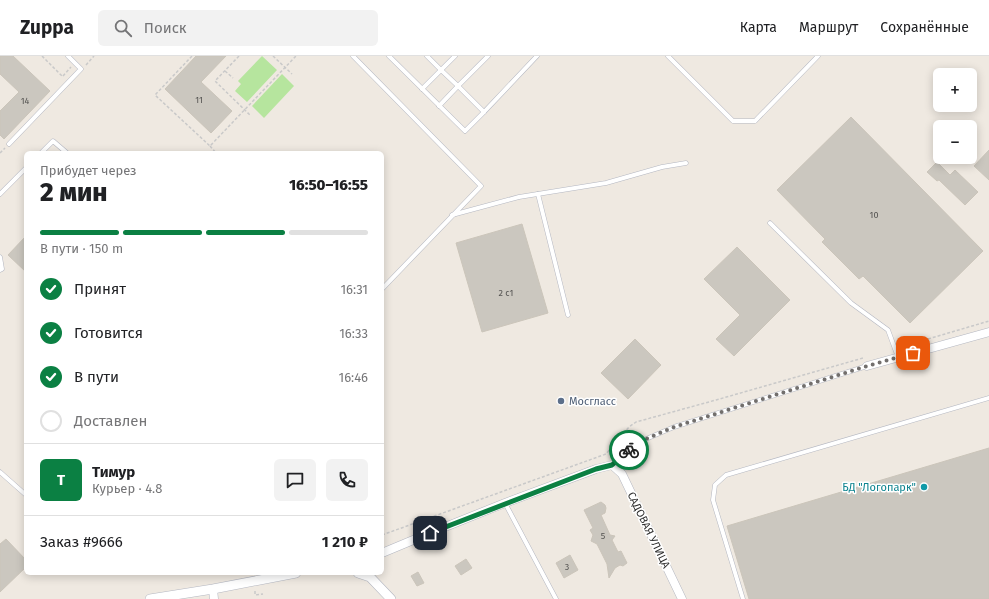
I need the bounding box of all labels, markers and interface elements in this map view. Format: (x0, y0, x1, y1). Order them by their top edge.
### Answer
search box (98, 10, 378, 46)
text: Zuppa (20, 16, 74, 39)
icon: search (112, 17, 134, 39)
text: Поиск (144, 19, 187, 37)
text: Карта (740, 19, 777, 36)
text: Маршрут (799, 19, 858, 36)
text: Сохранённые (880, 19, 969, 36)
map controls (933, 68, 977, 164)
button: + (933, 68, 977, 112)
house number: 11 (195, 95, 203, 105)
house number: 14 (21, 96, 30, 106)
button: − (933, 120, 977, 164)
text: Прибудет через (40, 163, 137, 178)
text: 16:50–16:55 (289, 176, 368, 194)
text: 2 мин (40, 177, 107, 208)
house number: 10 (870, 210, 878, 220)
text: В пути · 150 m (40, 241, 123, 256)
icon: check (40, 278, 62, 300)
text: Принят (74, 280, 126, 298)
text: 16:31 (340, 282, 368, 297)
house number: 2 с1 (499, 288, 513, 298)
icon: check (40, 322, 62, 344)
text: Готовится (74, 324, 143, 342)
text: 16:33 (339, 326, 368, 341)
pin (896, 336, 930, 370)
icon: bag (902, 342, 924, 364)
icon: check (40, 366, 62, 388)
text: В пути (74, 368, 119, 386)
text: 16:46 (339, 370, 368, 385)
place label: Мосгласс (569, 395, 616, 408)
marker: Мосгласс (556, 396, 566, 406)
text: Доставлен (74, 412, 147, 430)
courier (609, 430, 649, 470)
icon: bike (618, 439, 640, 461)
button: chat (274, 459, 316, 501)
button: phone (326, 459, 368, 501)
text: Тимур (92, 463, 135, 481)
text: Т (57, 471, 65, 489)
text: Курьер · 4.8 (92, 481, 162, 496)
place label: БД "Логопарк" (842, 481, 916, 494)
marker: БД "Логопарк" (919, 482, 929, 492)
street label: САДОВАЯ УЛИЦА (624, 490, 673, 571)
pin (413, 516, 447, 550)
icon: home (419, 522, 441, 544)
house number: 5 (601, 531, 606, 541)
text: Заказ #9666 (40, 533, 123, 551)
text: 1 210 ₽ (322, 533, 368, 551)
house number: 3 (565, 562, 569, 572)

